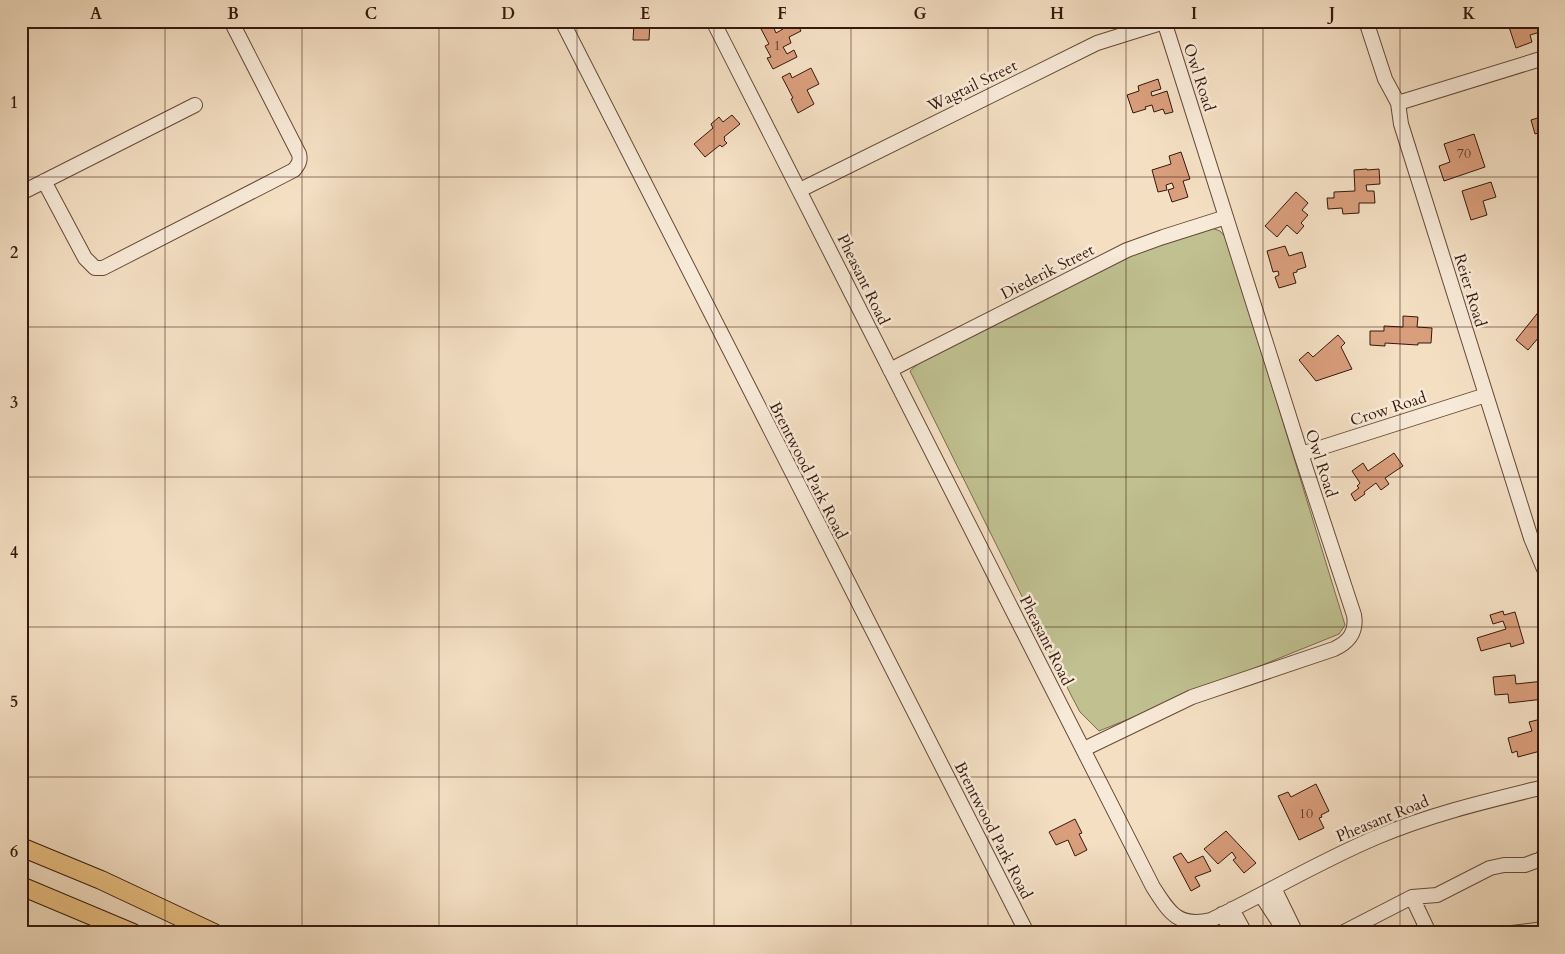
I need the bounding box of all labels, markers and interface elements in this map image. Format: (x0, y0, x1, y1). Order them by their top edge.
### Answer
text: A (90, 3, 102, 25)
text: B (227, 3, 239, 25)
text: C (365, 3, 377, 25)
text: D (501, 3, 515, 25)
text: E (640, 3, 650, 25)
text: F (777, 3, 787, 25)
text: G (913, 3, 927, 25)
text: H (1050, 3, 1064, 25)
text: I (1191, 3, 1197, 25)
text: J (1327, 3, 1335, 25)
text: K (1463, 3, 1476, 25)
house number: 1 (773, 36, 781, 55)
street label: Owl Road (1178, 41, 1221, 115)
street label: Wagtail Street (923, 55, 1021, 117)
text: 1 (10, 92, 18, 114)
house number: 70 (1457, 144, 1471, 163)
street label: Pheasant Road (832, 230, 895, 329)
street label: Diederik Street (997, 239, 1098, 305)
text: 2 (10, 242, 18, 264)
street label: Reier Road (1448, 251, 1492, 330)
street label: Crow Road (1347, 386, 1430, 432)
text: 3 (10, 392, 18, 414)
street label: Brentwood Park Road (764, 398, 852, 543)
street label: Owl Road (1300, 427, 1343, 501)
text: 4 (10, 542, 18, 564)
street label: Pheasant Road (1014, 592, 1078, 690)
text: 5 (10, 691, 18, 713)
street label: Brentwood Park Road (949, 758, 1037, 903)
street label: Pheasant Road (1333, 790, 1433, 848)
house number: 10 (1299, 804, 1313, 823)
text: 6 (10, 841, 18, 863)

